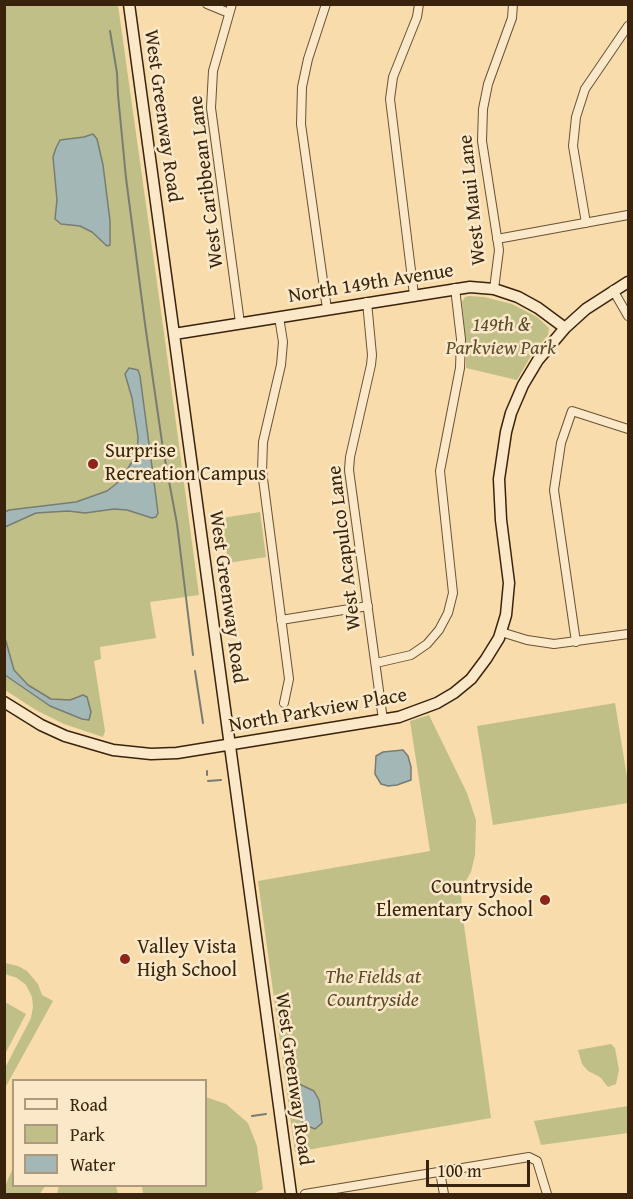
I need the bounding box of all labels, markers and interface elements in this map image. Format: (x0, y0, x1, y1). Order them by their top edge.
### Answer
street label: West Greenway Road (138, 28, 186, 204)
street label: West Caribbean Lane (184, 94, 230, 270)
street label: West Maui Lane (454, 133, 492, 267)
street label: North 149th Avenue (287, 259, 455, 309)
park label: 149th & Parkview Park (446, 314, 556, 361)
place label: Surprise Recreation Campus (105, 440, 266, 487)
marker: Surprise Recreation Campus (86, 457, 100, 471)
street label: West Acapulco Lane (323, 464, 367, 632)
street label: West Greenway Road (203, 509, 251, 685)
street label: North Parkview Place (227, 684, 409, 738)
place label: Countryside Elementary School (376, 876, 533, 923)
marker: Countryside Elementary School (538, 893, 552, 907)
place label: Valley Vista High School (137, 936, 237, 983)
marker: Valley Vista High School (118, 952, 132, 966)
park label: The Fields at Countryside (325, 966, 421, 1013)
street label: West Greenway Road (269, 991, 317, 1167)
legend (12, 1079, 207, 1187)
text: Road (70, 1091, 108, 1118)
text: Park (70, 1121, 105, 1148)
scale bar (429, 1148, 532, 1186)
text: Water (70, 1151, 115, 1178)
text: 100 m (437, 1157, 482, 1184)

